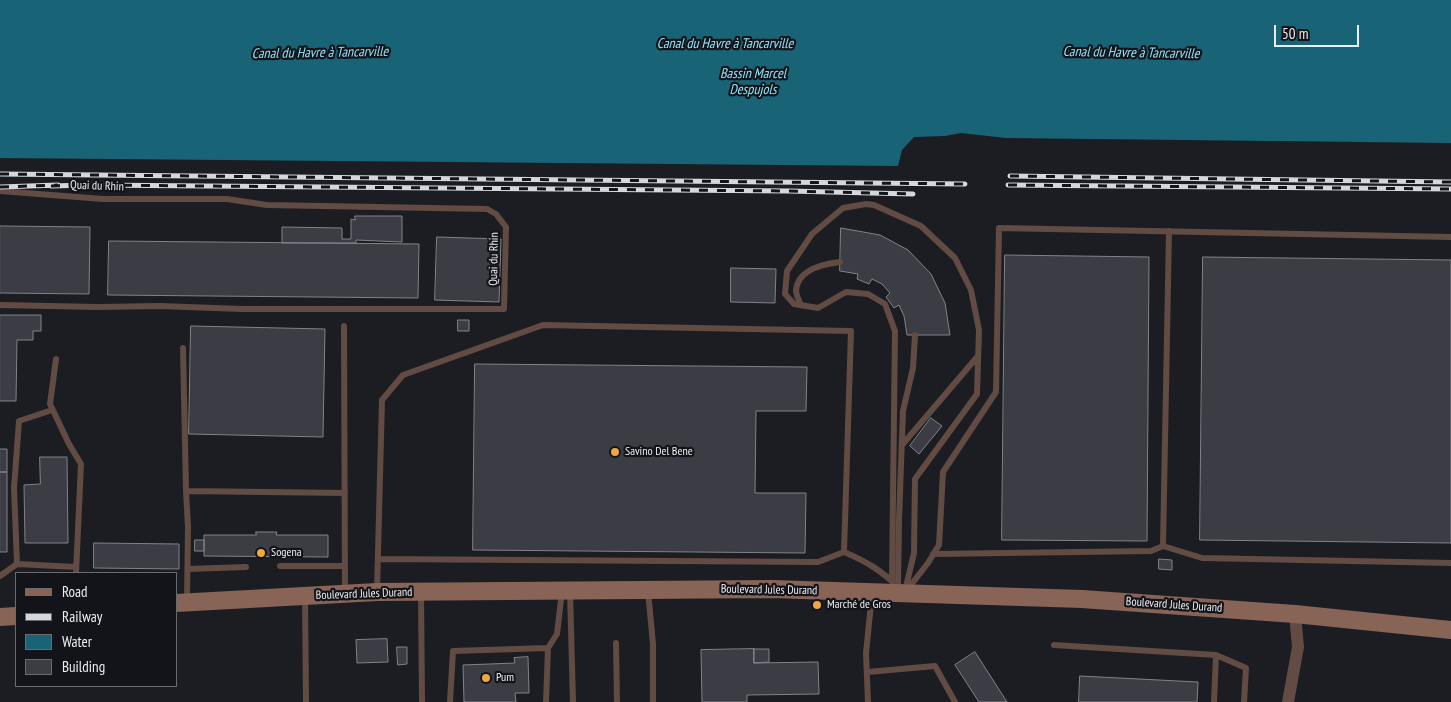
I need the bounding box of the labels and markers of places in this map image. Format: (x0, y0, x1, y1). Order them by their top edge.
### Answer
place label: Savino Del Bene (625, 445, 693, 459)
marker: Savino Del Bene (609, 446, 621, 458)
place label: Sogena (271, 546, 302, 560)
marker: Sogena (255, 547, 267, 559)
place label: Marché de Gros (827, 598, 891, 612)
marker: Marché de Gros (811, 599, 823, 611)
place label: Pum (496, 671, 514, 685)
marker: Pum (480, 672, 492, 684)

